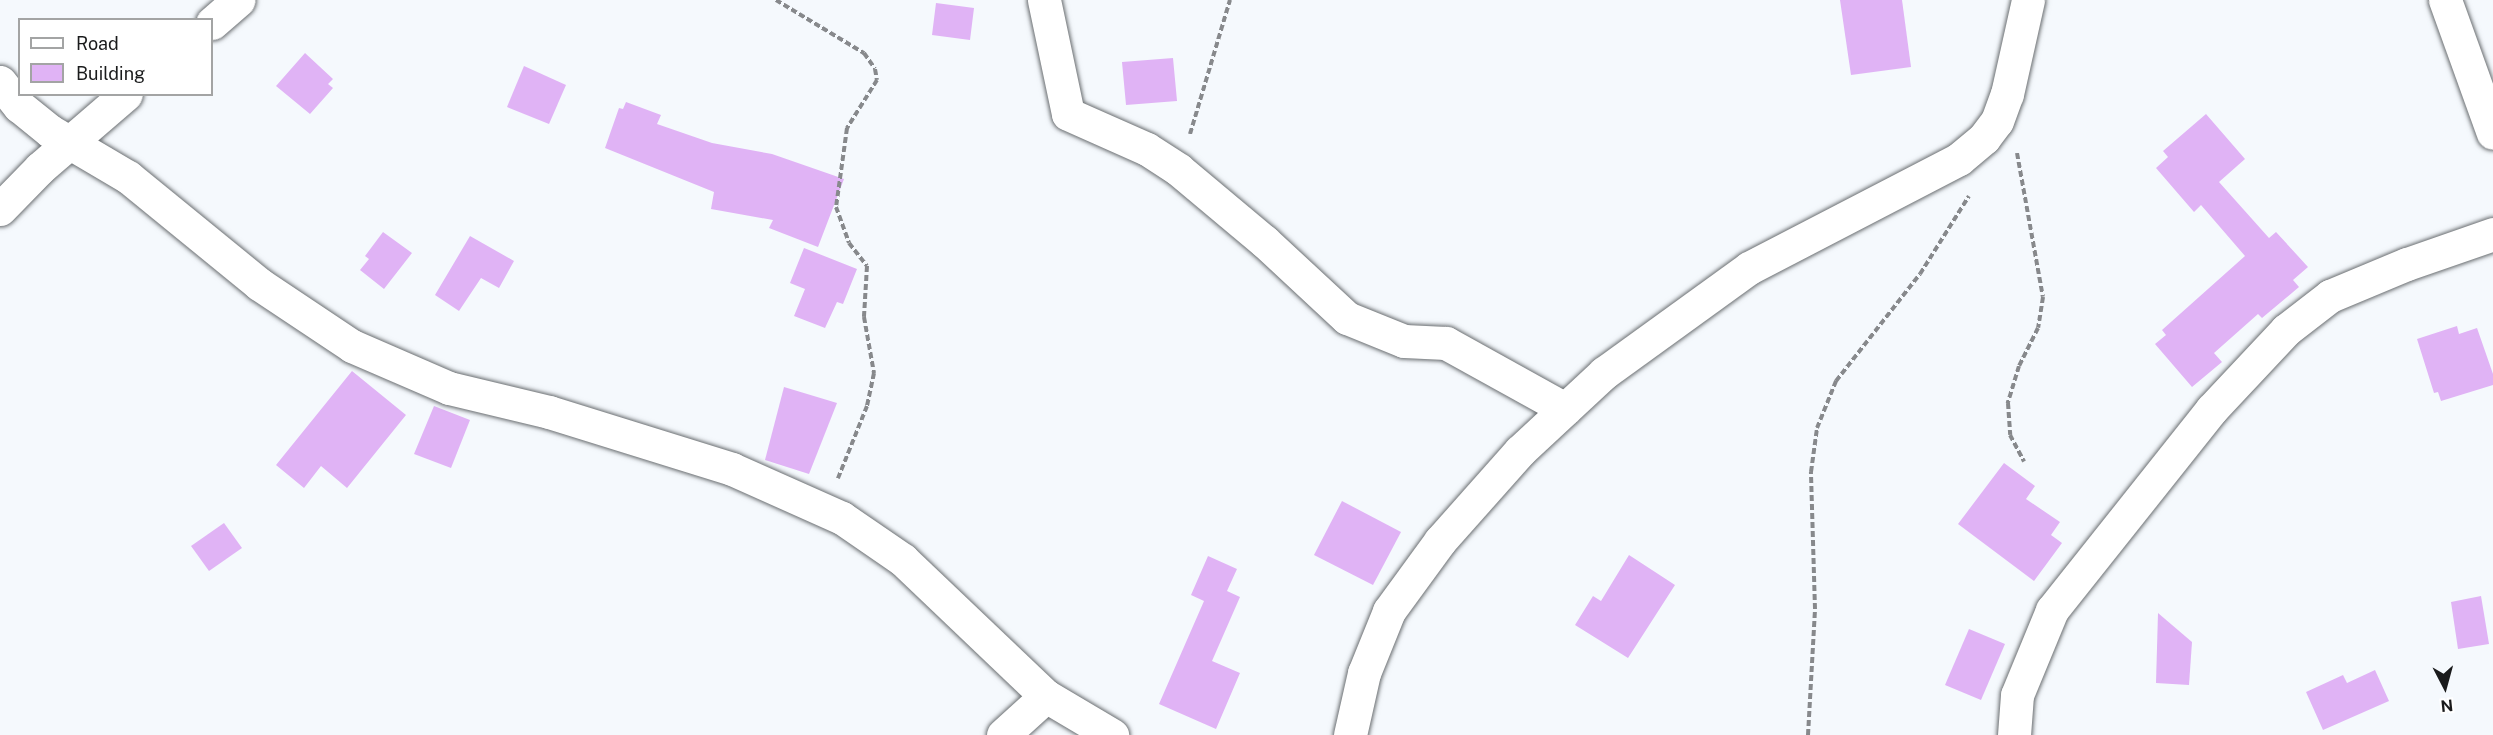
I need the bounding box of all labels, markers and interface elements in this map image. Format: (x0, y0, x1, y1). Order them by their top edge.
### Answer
legend (18, 18, 213, 96)
text: Road (76, 33, 119, 54)
text: Building (76, 63, 145, 84)
north arrow (2415, 657, 2475, 717)
text: N (2440, 695, 2454, 715)

